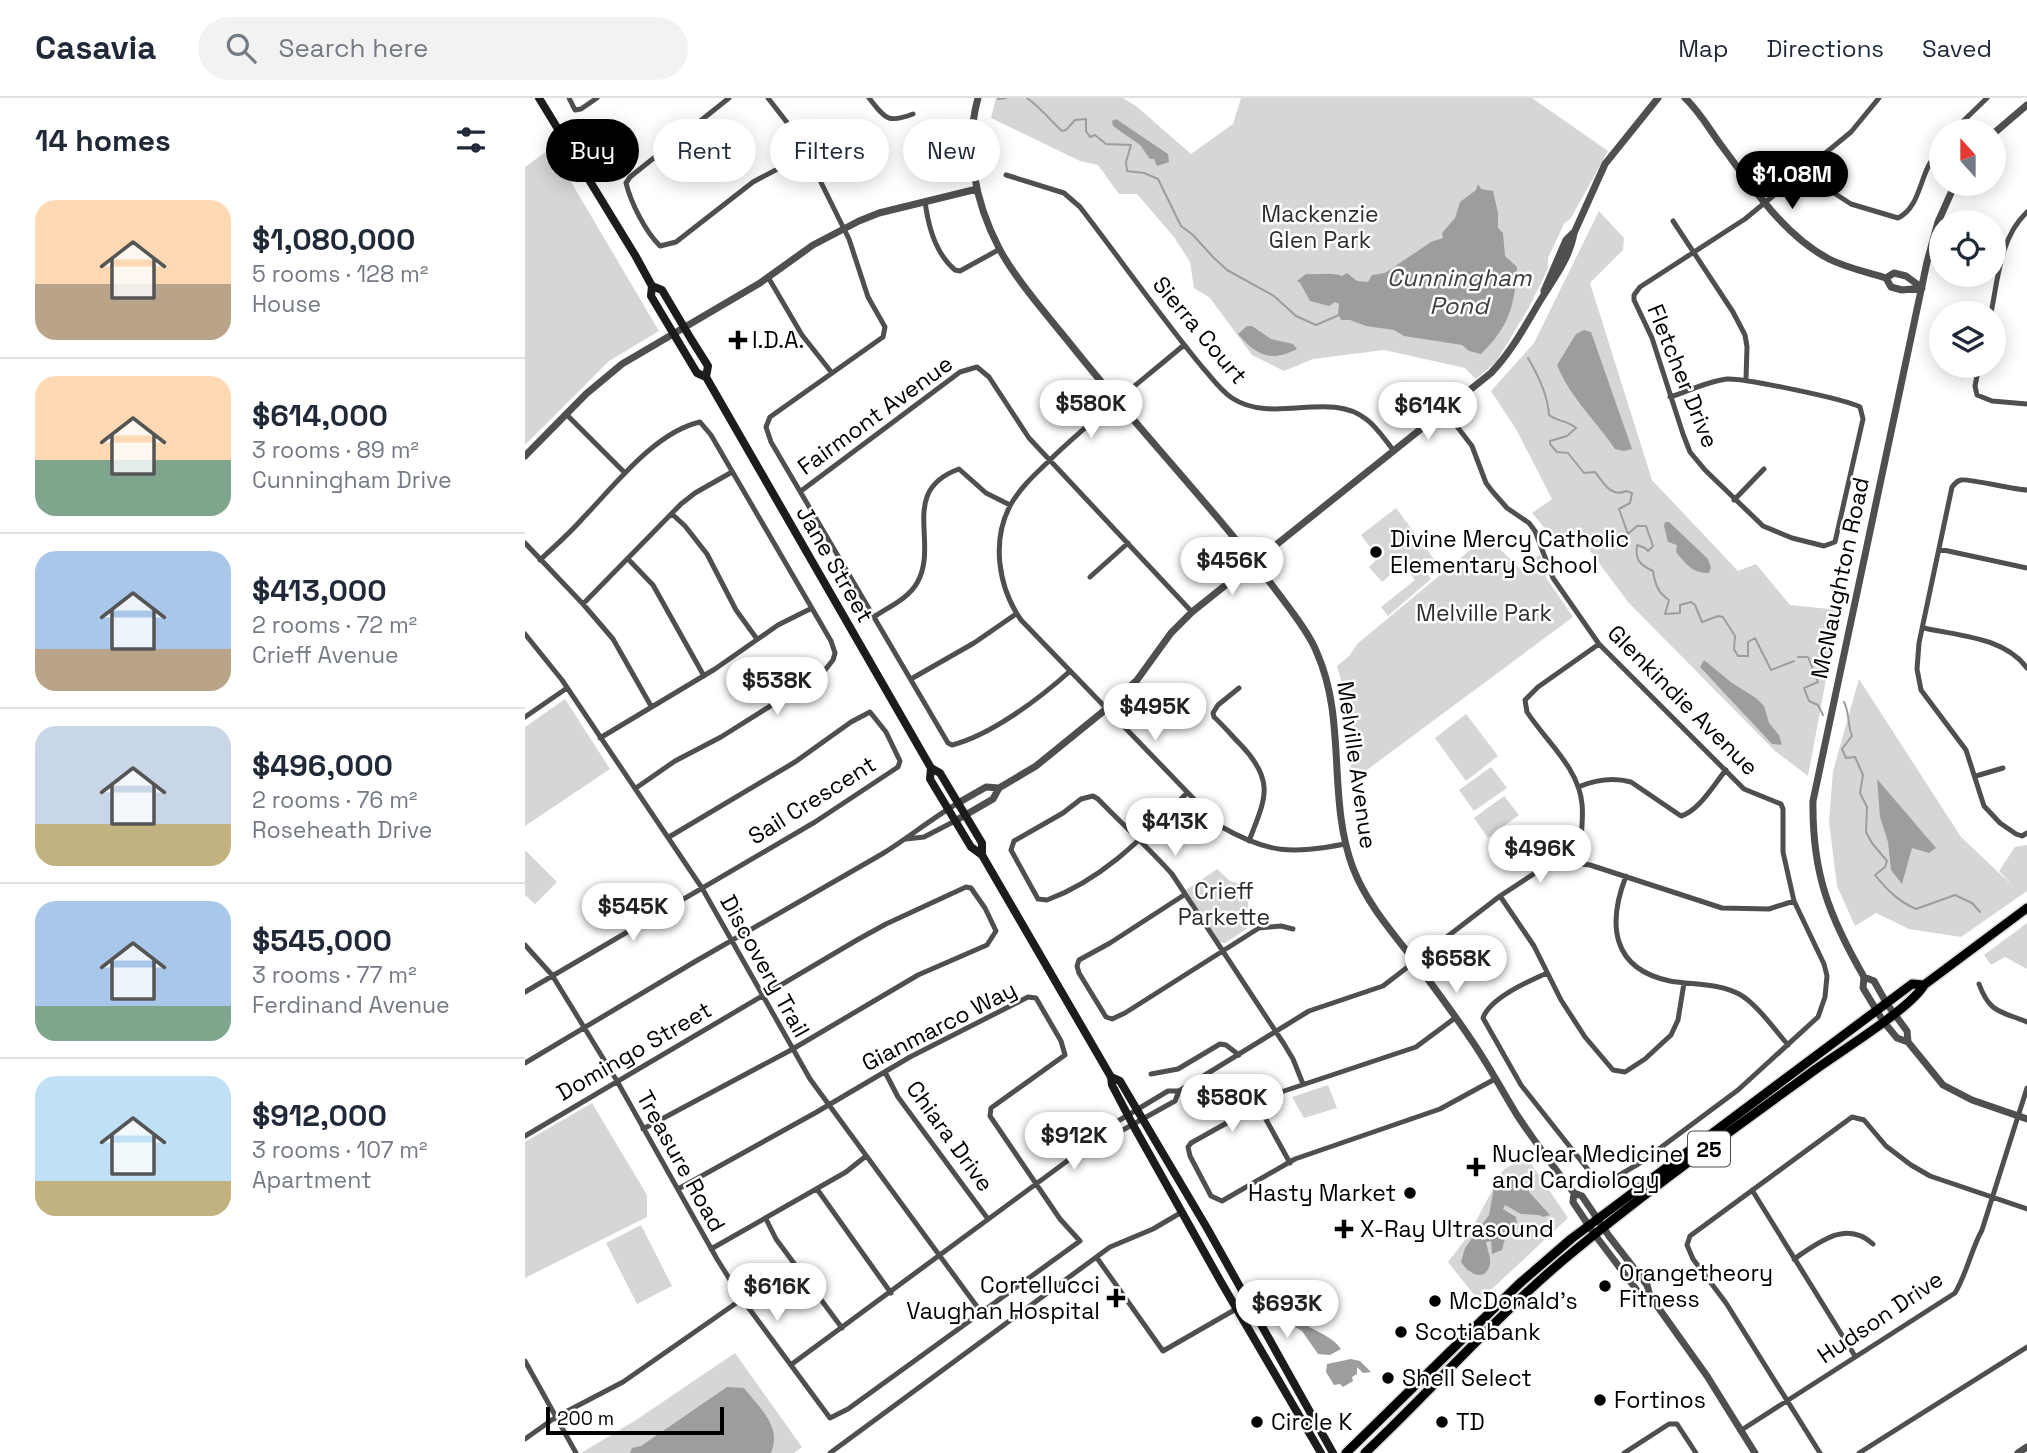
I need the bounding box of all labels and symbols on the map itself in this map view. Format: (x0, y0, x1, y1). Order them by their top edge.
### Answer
north arrow (1929, 119, 2005, 196)
pin: $1.08M (1735, 152, 1849, 211)
park label: Mackenzie Glen Park (1261, 199, 1379, 255)
water label: Cunningham Pond (1387, 262, 1533, 321)
street label: Sierra Court (1146, 270, 1254, 390)
street label: Fletcher Drive (1641, 300, 1725, 452)
place label: I.D.A. (752, 325, 804, 355)
marker: I.D.A. (730, 332, 746, 348)
street label: Fairmont Avenue (791, 349, 959, 481)
pin: $580K (1042, 380, 1140, 440)
pin: $614K (1379, 382, 1477, 442)
street label: McNaughton Road (1804, 474, 1876, 682)
street label: Jane Street (789, 500, 881, 628)
place label: Divine Mercy Catholic Elementary School (1390, 524, 1629, 580)
pin: $456K (1183, 538, 1281, 597)
marker: Divine Mercy Catholic Elementary School (1368, 544, 1384, 560)
park label: Melville Park (1416, 598, 1552, 628)
street label: Glenkindie Avenue (1601, 618, 1765, 782)
pin: $538K (728, 658, 826, 717)
street label: Melville Avenue (1330, 679, 1384, 851)
pin: $495K (1106, 684, 1204, 743)
street label: Sail Crescent (743, 749, 881, 851)
pin: $413K (1126, 798, 1224, 858)
pin: $496K (1491, 826, 1589, 885)
park label: Crieff Parkette (1178, 876, 1270, 932)
pin: $545K (584, 884, 682, 943)
street label: Discovery Trail (713, 889, 817, 1043)
pin: $658K (1407, 936, 1505, 995)
street label: Gianmarco Way (856, 974, 1022, 1078)
street label: Domingo Street (551, 994, 717, 1108)
street label: Chiara Drive (900, 1074, 1000, 1198)
pin: $580K (1183, 1074, 1281, 1134)
street label: Treasure Road (630, 1085, 732, 1237)
pin: $912K (1025, 1112, 1123, 1172)
road number: 25 (1688, 1132, 1730, 1166)
place label: Nuclear Medicine and Cardiology (1492, 1139, 1683, 1195)
marker: Nuclear Medicine and Cardiology (1466, 1157, 1486, 1177)
place label: Hasty Market (1248, 1178, 1396, 1208)
marker: Hasty Market (1402, 1185, 1418, 1201)
place label: X-Ray Ultrasound (1360, 1214, 1554, 1244)
marker: X-Ray Ultrasound (1334, 1219, 1354, 1239)
place label: Orangetheory Fitness (1619, 1258, 1773, 1314)
pin: $616K (728, 1264, 826, 1323)
street label: Hudson Drive (1811, 1264, 1949, 1370)
place label: Cortellucci Vaughan Hospital (906, 1270, 1100, 1326)
marker: Orangetheory Fitness (1597, 1278, 1613, 1294)
pin: $693K (1238, 1280, 1336, 1340)
place label: McDonald's (1449, 1286, 1578, 1316)
marker: Cortellucci Vaughan Hospital (1106, 1288, 1126, 1308)
marker: McDonald's (1427, 1293, 1443, 1309)
place label: Scotiabank (1415, 1317, 1541, 1347)
marker: Scotiabank (1393, 1324, 1409, 1340)
place label: Shell Select (1402, 1363, 1532, 1393)
marker: Shell Select (1380, 1370, 1396, 1386)
place label: Fortinos (1614, 1385, 1706, 1415)
marker: Fortinos (1592, 1392, 1608, 1408)
scale bar (546, 1404, 725, 1436)
place label: Circle K (1271, 1407, 1353, 1437)
place label: TD (1456, 1407, 1485, 1437)
marker: Circle K (1249, 1414, 1265, 1430)
marker: TD (1434, 1414, 1450, 1430)

